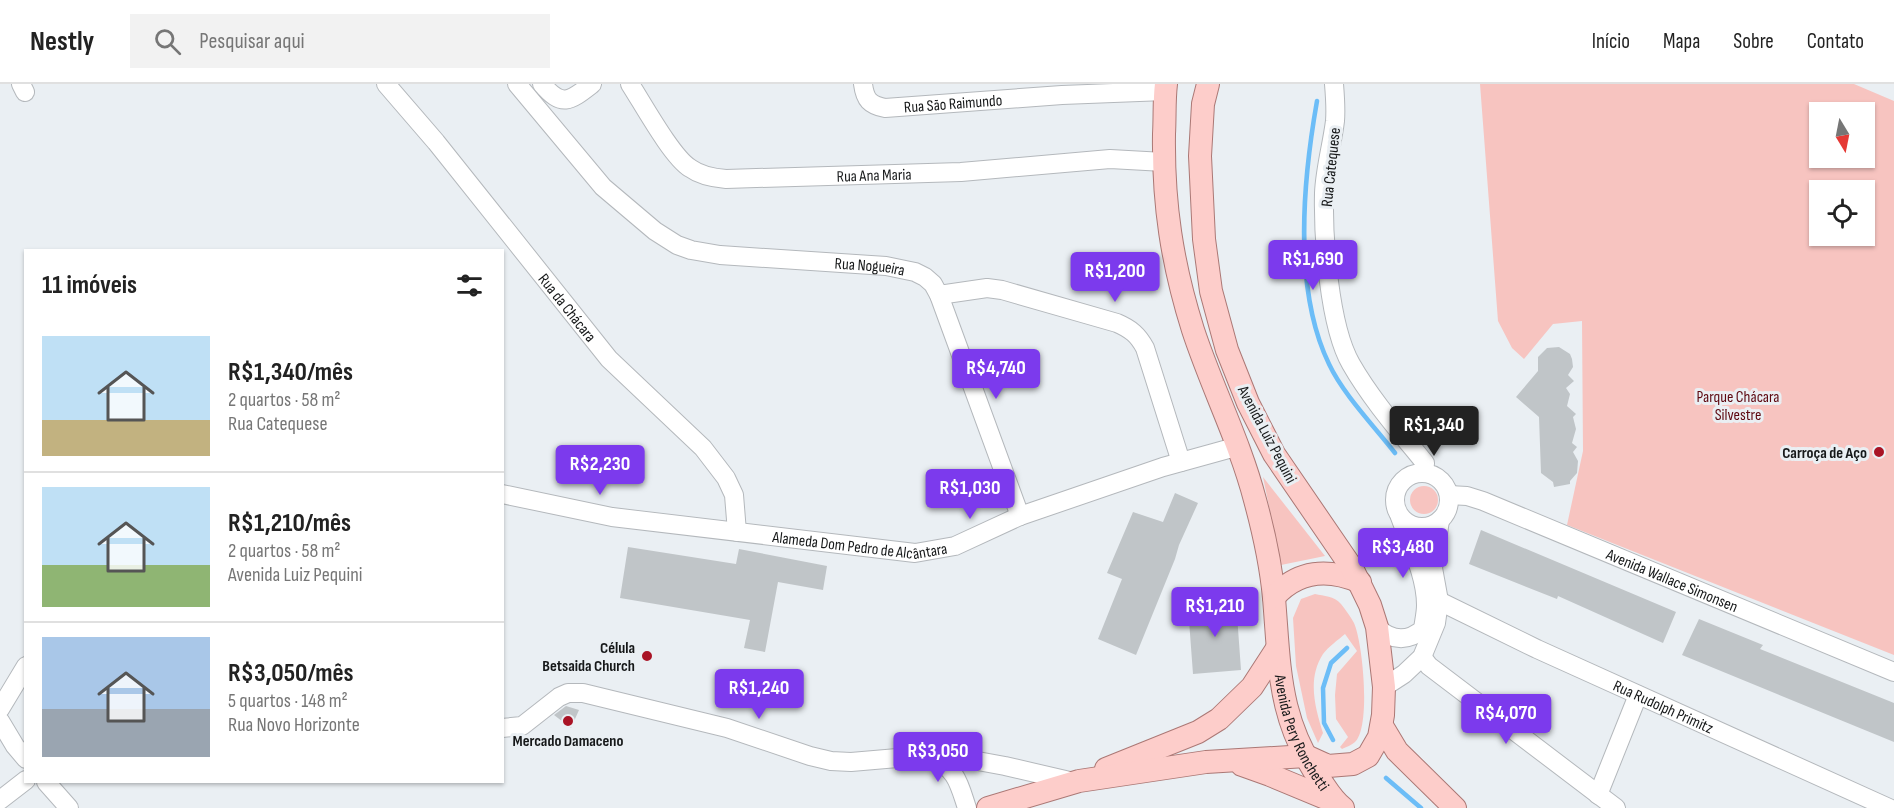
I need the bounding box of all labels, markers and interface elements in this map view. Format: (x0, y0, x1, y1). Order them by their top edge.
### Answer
search box (130, 14, 550, 68)
text: Nestly (30, 25, 94, 58)
icon: search (151, 25, 184, 58)
text: Pesquisar aqui (199, 28, 305, 55)
text: Início (1592, 29, 1630, 54)
text: Mapa (1663, 29, 1700, 54)
text: Sobre (1733, 29, 1774, 54)
text: Contato (1807, 29, 1864, 54)
street label: Rua São Raimundo (903, 91, 1003, 118)
north arrow (1809, 102, 1875, 168)
map controls (1809, 102, 1875, 246)
street label: Rua Catequese (1318, 127, 1345, 208)
street label: Rua Ana Maria (836, 165, 912, 187)
button: locate (1809, 180, 1875, 246)
pin: R$1,690 (1258, 240, 1368, 291)
text: R$1,690 (1282, 247, 1344, 271)
pin: R$1,200 (1060, 252, 1170, 303)
street label: Rua Nogueira (834, 255, 906, 281)
text: R$1,200 (1085, 259, 1145, 283)
icon: filters (453, 269, 486, 302)
text: 11 imóveis (42, 270, 137, 301)
street label: Rua da Chácara (534, 270, 600, 346)
pin: R$4,740 (941, 349, 1051, 400)
text: R$4,740 (966, 356, 1026, 380)
text: R$1,340/mês (228, 357, 353, 388)
icon: home (90, 360, 162, 432)
street label: Avenida Luiz Pequini (1233, 382, 1300, 487)
text: 2 quartos · 58 m² (228, 388, 341, 412)
park label: Parque Chácara Silvestre (1697, 388, 1779, 425)
pin: R$1,340 (1379, 406, 1489, 457)
text: Rua Catequese (228, 412, 327, 436)
text: R$1,340 (1404, 413, 1464, 437)
place label: Carroça de Aço (1782, 444, 1867, 463)
pin: R$2,230 (545, 445, 655, 496)
marker: Carroça de Aço (1872, 445, 1886, 459)
text: R$2,230 (570, 452, 630, 476)
pin: R$1,030 (915, 469, 1025, 520)
text: R$1,030 (940, 476, 1000, 500)
text: R$1,210/mês (228, 508, 351, 539)
icon: home (90, 511, 162, 583)
street label: Alameda Dom Pedro de Alcântara (770, 528, 949, 564)
pin: R$3,480 (1348, 528, 1458, 579)
text: R$3,480 (1372, 535, 1434, 559)
text: 2 quartos · 58 m² (228, 539, 341, 563)
street label: Avenida Wallace Simonsen (1602, 545, 1740, 617)
text: Avenida Luiz Pequini (228, 563, 362, 587)
pin: R$1,210 (1160, 587, 1270, 638)
text: R$1,210 (1185, 594, 1245, 618)
place label: Célula Betsaida Church (542, 639, 635, 676)
marker: Célula Betsaida Church (640, 649, 654, 663)
text: R$3,050/mês (228, 658, 354, 689)
icon: home (90, 661, 162, 733)
pin: R$1,240 (704, 669, 814, 720)
street label: Avenida Pery Ronchetti (1270, 672, 1333, 795)
text: R$1,240 (729, 676, 789, 700)
street label: Rua Rudolph Primitz (1610, 677, 1716, 738)
text: 5 quartos · 148 m² (228, 689, 348, 713)
pin: R$4,070 (1451, 694, 1561, 745)
text: R$4,070 (1475, 701, 1537, 725)
text: Rua Novo Horizonte (228, 713, 360, 737)
marker: Mercado Damaceno (561, 714, 575, 728)
place label: Mercado Damaceno (513, 732, 623, 751)
pin: R$3,050 (883, 732, 993, 783)
text: R$3,050 (907, 739, 969, 763)

